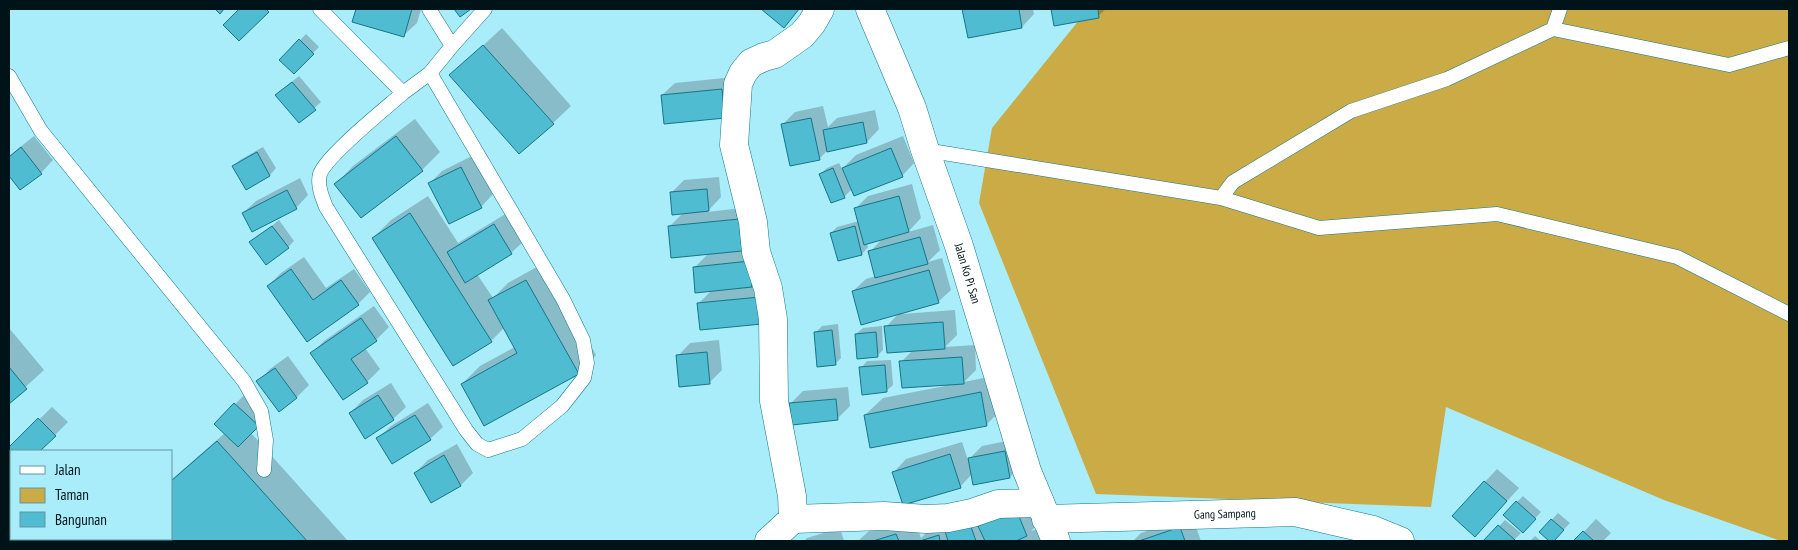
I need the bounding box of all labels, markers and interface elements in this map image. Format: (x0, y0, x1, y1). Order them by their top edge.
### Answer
street label: Jalan Ko Pi San (951, 240, 984, 305)
legend (10, 450, 172, 540)
text: Jalan (54, 460, 81, 479)
text: Taman (55, 485, 89, 504)
street label: Gang Sampang (1194, 505, 1256, 522)
text: Bangunan (55, 510, 107, 529)

